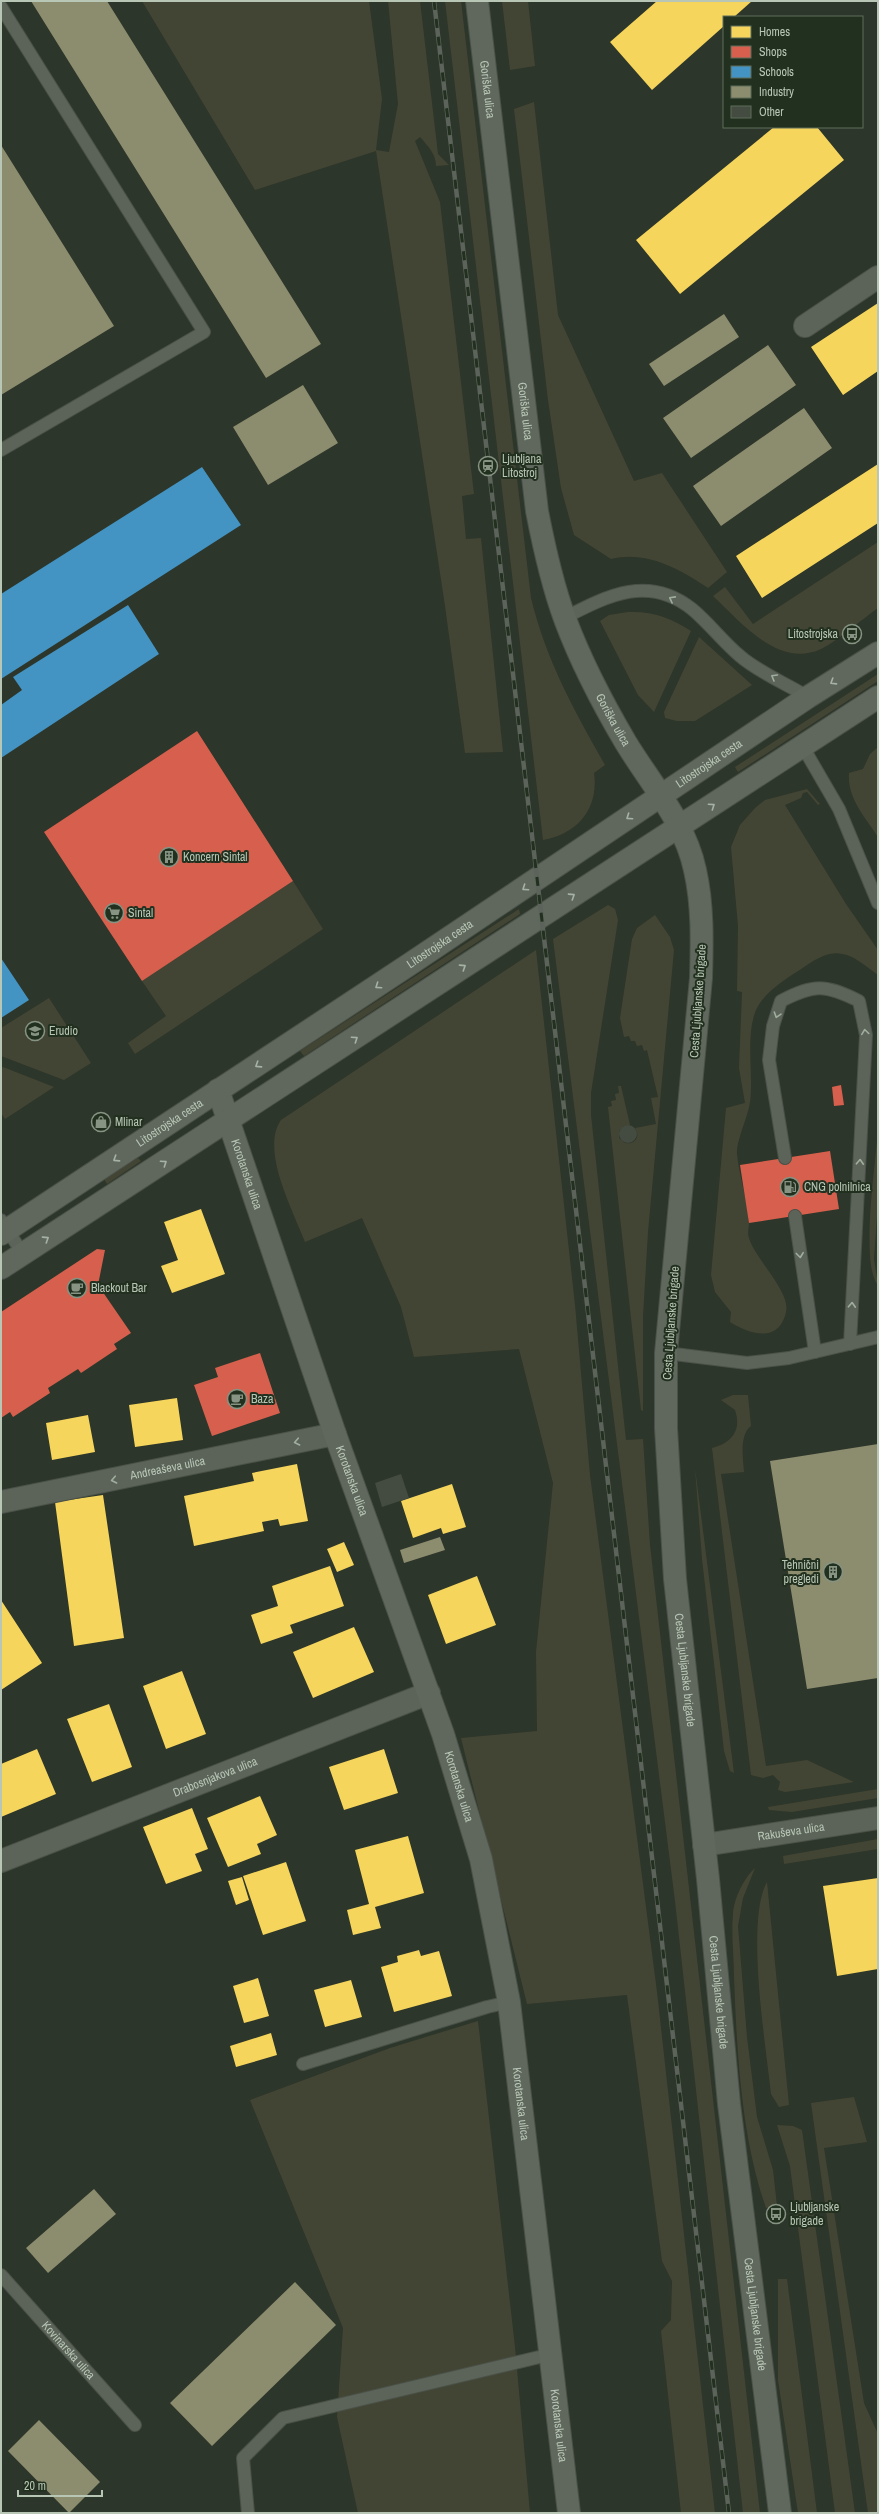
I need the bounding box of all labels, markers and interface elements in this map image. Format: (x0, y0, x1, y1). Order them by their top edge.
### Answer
legend (723, 16, 863, 128)
text: Homes (759, 24, 790, 40)
text: Shops (759, 44, 787, 60)
street label: Goriška ulica (476, 60, 499, 120)
text: Schools (759, 64, 794, 80)
text: Industry (759, 84, 794, 100)
text: Other (759, 104, 784, 120)
street label: Goriška ulica (514, 381, 537, 441)
place label: Ljubljana Litostroj (502, 451, 542, 481)
station icon: Ljubljana Litostroj (477, 455, 499, 477)
one-way arrow (669, 596, 676, 603)
bus stop icon: Litostrojska (841, 623, 863, 645)
place label: Litostrojska (788, 626, 839, 642)
one-way arrow (771, 674, 778, 681)
one-way arrow (830, 677, 837, 684)
street label: Goriška ulica (592, 691, 634, 750)
street label: Litostrojska cesta (673, 735, 746, 792)
one-way arrow (708, 803, 715, 811)
one-way arrow (627, 812, 634, 819)
building icon: Koncern Sintal (158, 846, 180, 868)
place label: Koncern Sintal (183, 849, 248, 865)
one-way arrow (522, 883, 529, 891)
one-way arrow (568, 894, 575, 901)
supermarket icon: Sintal (103, 902, 125, 924)
place label: Sintal (128, 905, 153, 921)
street label: Litostrojska cesta (404, 916, 477, 972)
street label: Cesta Ljubljanske brigade (686, 944, 710, 1058)
one-way arrow (459, 964, 466, 972)
one-way arrow (375, 981, 382, 989)
one-way arrow (773, 1011, 781, 1018)
school or university icon: Erudio (24, 1020, 46, 1042)
place label: Erudio (49, 1023, 78, 1039)
one-way arrow (861, 1029, 870, 1035)
one-way arrow (350, 1037, 357, 1044)
one-way arrow (255, 1060, 262, 1068)
street label: Litostrojska cesta (133, 1095, 206, 1151)
shop icon: Mlinar (90, 1111, 112, 1133)
place label: Mlinar (115, 1114, 143, 1130)
street label: Korotanska ulica (227, 1137, 266, 1212)
one-way arrow (113, 1154, 120, 1162)
one-way arrow (855, 1159, 864, 1165)
one-way arrow (160, 1160, 167, 1168)
fuel station icon: CNG polnilnica (779, 1176, 801, 1198)
place label: CNG polnilnica (804, 1179, 871, 1195)
one-way arrow (41, 1237, 48, 1244)
one-way arrow (795, 1252, 804, 1258)
street label: Cesta Ljubljanske brigade (659, 1266, 683, 1380)
cafe icon: Blackout Bar (66, 1277, 88, 1299)
place label: Blackout Bar (91, 1280, 148, 1296)
one-way arrow (848, 1302, 856, 1308)
cafe icon: Baza (226, 1388, 248, 1410)
place label: Baza (251, 1391, 274, 1407)
one-way arrow (293, 1438, 300, 1446)
street label: Korotanska ulica (332, 1443, 372, 1518)
street label: Andreaševa ulica (128, 1453, 207, 1484)
one-way arrow (111, 1475, 117, 1483)
place label: Tehnični pregledi (782, 1557, 819, 1587)
building icon: Tehnični pregledi (822, 1561, 844, 1583)
street label: Cesta Ljubljanske brigade (671, 1613, 699, 1728)
street label: Korotanska ulica (441, 1749, 477, 1824)
street label: Drabosnjakova ulica (171, 1753, 260, 1801)
street label: Rakuševa ulica (756, 1818, 826, 1845)
street label: Cesta Ljubljanske brigade (705, 1935, 732, 2050)
street label: Korotanska ulica (509, 2066, 533, 2142)
place label: Ljubljanske brigade (790, 2199, 839, 2229)
bus stop icon: Ljubljanske brigade (765, 2203, 787, 2225)
street label: Cesta Ljubljanske brigade (740, 2257, 770, 2372)
street label: Kovinarska ulica (38, 2318, 99, 2383)
street label: Korotanska ulica (547, 2388, 571, 2463)
scale bar (18, 2472, 102, 2498)
text: 20 m (24, 2478, 46, 2494)

